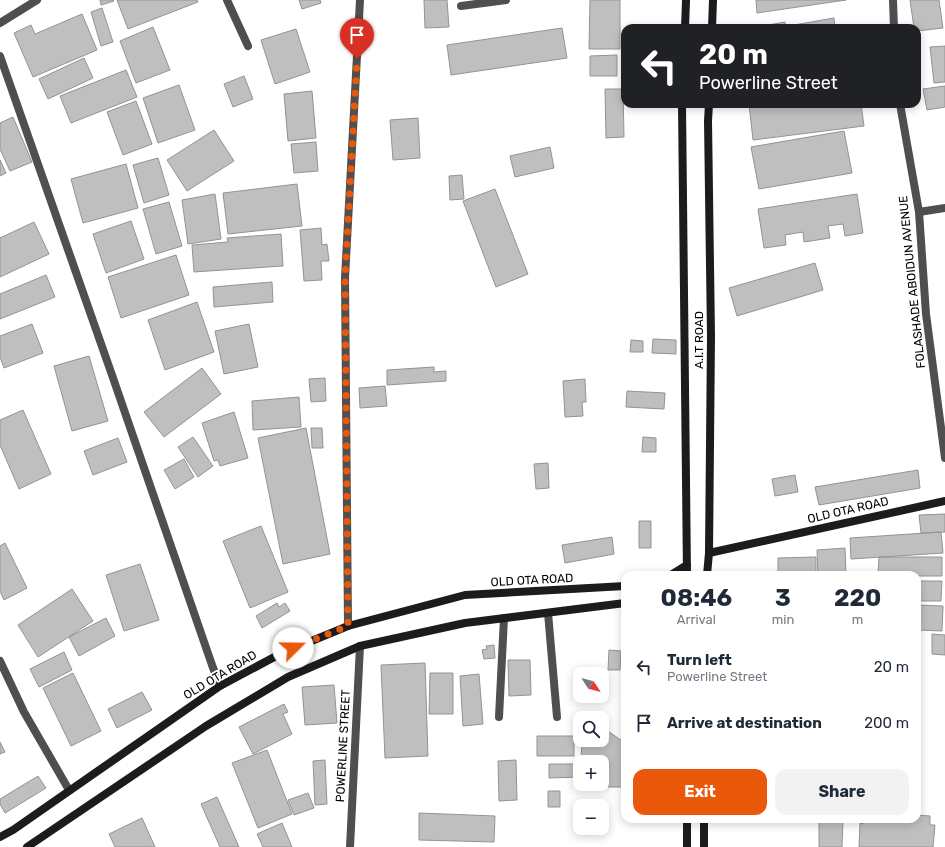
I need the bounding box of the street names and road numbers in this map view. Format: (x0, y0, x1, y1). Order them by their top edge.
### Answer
street label: FOLASHADE ABOIDUN AVENUE (896, 195, 928, 369)
street label: A.I.T ROAD (692, 311, 706, 369)
street label: OLD OTA ROAD (806, 494, 890, 526)
street label: OLD OTA ROAD (490, 571, 574, 589)
street label: OLD OTA ROAD (181, 648, 259, 702)
street label: POWERLINE STREET (333, 689, 353, 803)

